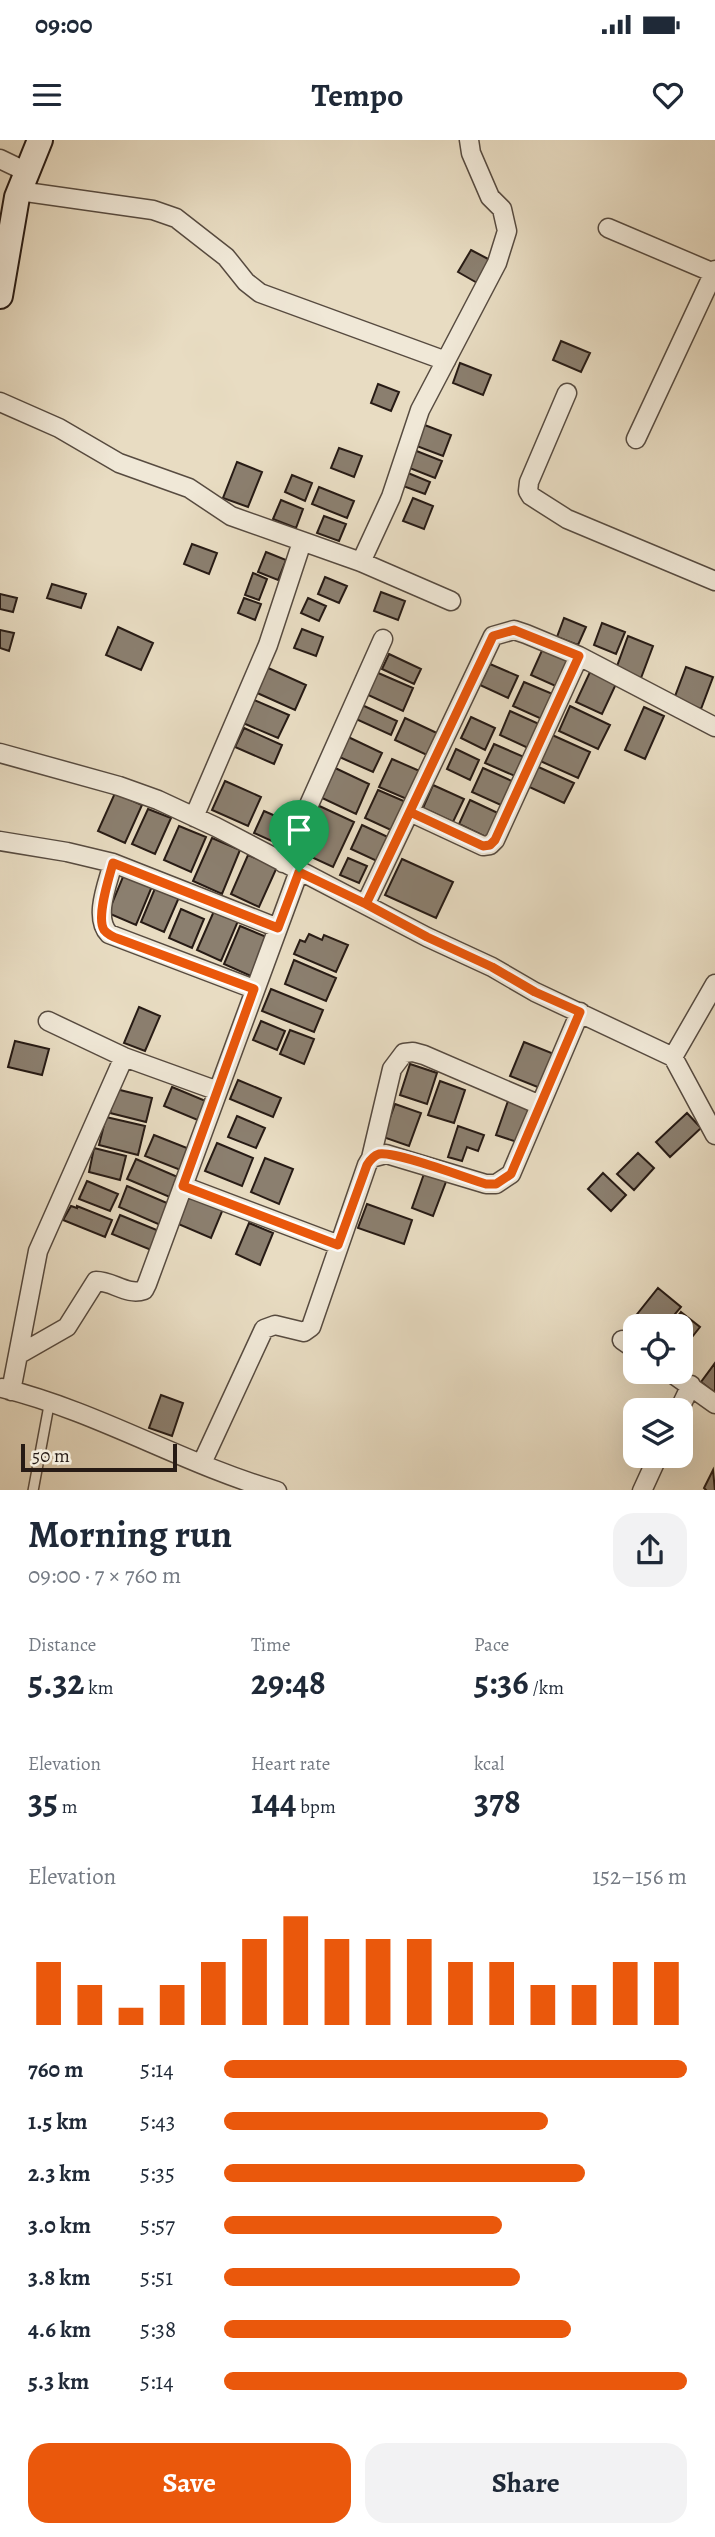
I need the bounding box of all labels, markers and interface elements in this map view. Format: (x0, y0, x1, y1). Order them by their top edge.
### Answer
text: 09:00 (35, 7, 92, 42)
text: Tempo (312, 73, 403, 117)
icon: menu (28, 76, 66, 114)
icon: heart (649, 76, 687, 114)
pin (269, 800, 329, 872)
icon: arrive (280, 811, 318, 849)
map controls (623, 1314, 693, 1468)
button: locate (623, 1314, 693, 1384)
button: layers (623, 1398, 693, 1468)
scale bar (21, 1442, 177, 1473)
text: 50 m (32, 1443, 70, 1469)
text: Morning run (28, 1508, 232, 1560)
button: share (613, 1513, 687, 1587)
text: 09:00 · 7 × 760 m (28, 1560, 181, 1591)
text: Distance (28, 1632, 96, 1658)
text: Time (251, 1632, 290, 1658)
text: Pace (474, 1632, 509, 1658)
text: 5.32 (28, 1658, 85, 1706)
text: 29:48 (251, 1658, 326, 1706)
text: 5:36 (474, 1658, 529, 1706)
text: km (85, 1675, 114, 1701)
text: /km (529, 1675, 564, 1701)
text: Elevation (28, 1751, 101, 1777)
text: Heart rate (251, 1751, 330, 1777)
text: kcal (474, 1751, 504, 1777)
text: 35 (28, 1777, 58, 1825)
text: 144 (251, 1777, 296, 1825)
text: 378 (474, 1777, 521, 1825)
text: m (58, 1794, 78, 1820)
text: bpm (296, 1794, 336, 1820)
text: Elevation (28, 1861, 116, 1892)
text: 152–156 m (592, 1861, 687, 1892)
text: 760 m (28, 2054, 83, 2085)
text: 5:14 (140, 2054, 174, 2085)
text: 1.5 km (28, 2106, 88, 2137)
text: 5:43 (140, 2106, 175, 2137)
text: 2.3 km (28, 2158, 91, 2189)
text: 5:35 (140, 2158, 175, 2189)
text: 3.0 km (28, 2210, 91, 2241)
text: 5:57 (140, 2210, 175, 2241)
text: 3.8 km (28, 2262, 90, 2293)
text: 5:51 (140, 2262, 173, 2293)
text: 4.6 km (28, 2314, 91, 2345)
text: 5:38 (140, 2314, 176, 2345)
text: 5.3 km (28, 2366, 89, 2397)
text: 5:14 (140, 2366, 174, 2397)
button: Save (28, 2443, 351, 2523)
button: Share (365, 2443, 687, 2523)

